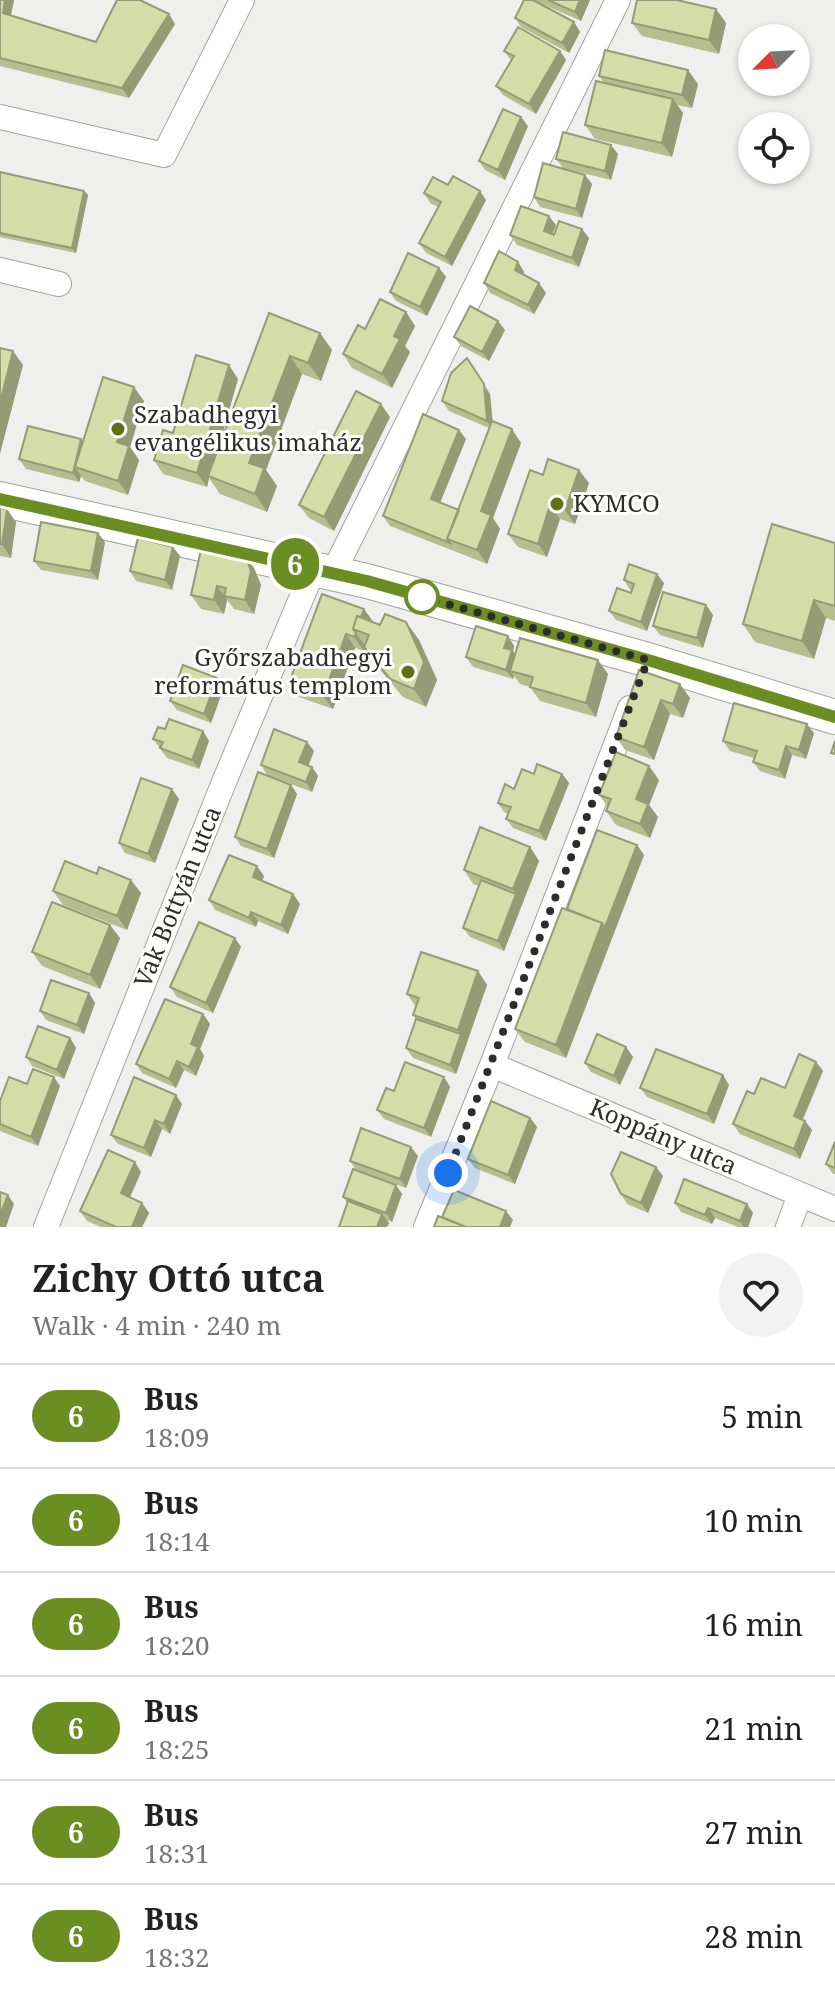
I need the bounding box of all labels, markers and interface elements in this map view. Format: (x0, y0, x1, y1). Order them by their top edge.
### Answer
north arrow (738, 24, 810, 96)
map controls (738, 24, 810, 184)
button: locate (738, 112, 810, 184)
place label: Szabadhegyi evangélikus imaház (134, 397, 362, 458)
marker: Szabadhegyi evangélikus imaház (109, 420, 127, 438)
place label: KYMCO (573, 486, 660, 519)
marker: KYMCO (548, 495, 566, 513)
line badge: 6 (269, 538, 321, 590)
text: 6 (287, 545, 303, 583)
unlabelled marker (405, 580, 439, 614)
place label: Győrszabadhegyi református templom (154, 640, 392, 701)
marker: Győrszabadhegyi református templom (399, 663, 417, 681)
street label: Vak Bottyán utca (125, 801, 228, 992)
street label: Koppány utca (585, 1090, 742, 1181)
your location (428, 1153, 468, 1193)
text: Zichy Ottó utca (32, 1251, 325, 1303)
button: heart (719, 1253, 803, 1337)
text: Walk · 4 min · 240 m (32, 1307, 281, 1343)
text: Bus (144, 1378, 199, 1419)
text: 5 min (721, 1396, 803, 1437)
text: 6 (68, 1397, 84, 1435)
text: 18:09 (144, 1419, 210, 1455)
text: Bus (144, 1482, 199, 1523)
text: 10 min (704, 1500, 803, 1541)
text: 6 (68, 1501, 84, 1539)
text: 18:14 (144, 1523, 210, 1559)
text: Bus (144, 1586, 199, 1627)
text: 16 min (704, 1604, 803, 1645)
text: 6 (68, 1605, 84, 1643)
text: 18:20 (144, 1627, 210, 1663)
text: Bus (144, 1690, 199, 1731)
text: 21 min (704, 1708, 803, 1749)
text: 6 (68, 1709, 84, 1747)
text: 18:25 (144, 1731, 210, 1767)
text: Bus (144, 1794, 199, 1835)
text: 27 min (704, 1812, 803, 1853)
text: 6 (68, 1813, 84, 1851)
text: 18:31 (144, 1835, 210, 1871)
text: Bus (144, 1898, 199, 1939)
text: 28 min (704, 1916, 803, 1957)
text: 6 (68, 1917, 84, 1955)
text: 18:32 (144, 1939, 210, 1975)

